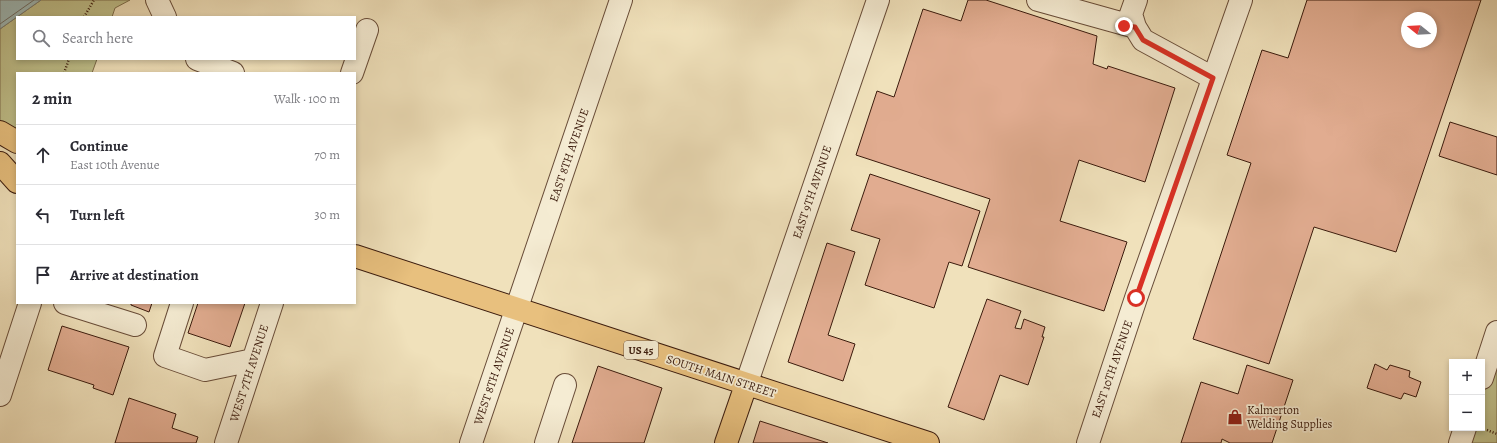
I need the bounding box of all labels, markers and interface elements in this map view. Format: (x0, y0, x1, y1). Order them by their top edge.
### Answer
north arrow (1401, 12, 1437, 48)
search box (16, 16, 356, 60)
route end (1115, 17, 1133, 35)
icon: search (30, 27, 52, 49)
text: Search here (62, 28, 133, 48)
text: 2 min (32, 87, 72, 110)
text: Walk · 100 m (274, 90, 340, 107)
street label: EAST 8TH AVENUE (545, 106, 593, 204)
text: Continue (70, 136, 128, 156)
street label: EAST 9TH AVENUE (789, 143, 835, 241)
icon: ahead (32, 144, 54, 166)
text: 70 m (314, 146, 340, 163)
text: East 10th Avenue (70, 156, 159, 173)
icon: left (32, 204, 54, 226)
text: Turn left (70, 205, 125, 225)
text: 30 m (314, 206, 340, 223)
icon: arrive (32, 264, 54, 286)
text: Arrive at destination (70, 265, 199, 285)
route start (1127, 289, 1145, 307)
street label: EAST 10TH AVENUE (1088, 318, 1136, 420)
street label: WEST 7TH AVENUE (225, 322, 272, 425)
street label: WEST 8TH AVENUE (469, 325, 518, 428)
road number: US 45 (624, 341, 658, 359)
street label: SOUTH MAIN STREET (664, 351, 778, 401)
map controls (1449, 359, 1485, 431)
button: + (1449, 359, 1485, 395)
button: − (1449, 395, 1485, 431)
place label: Kalmerton Welding Supplies (1246, 402, 1333, 432)
shop icon: Kalmerton Welding Supplies (1226, 408, 1244, 426)

